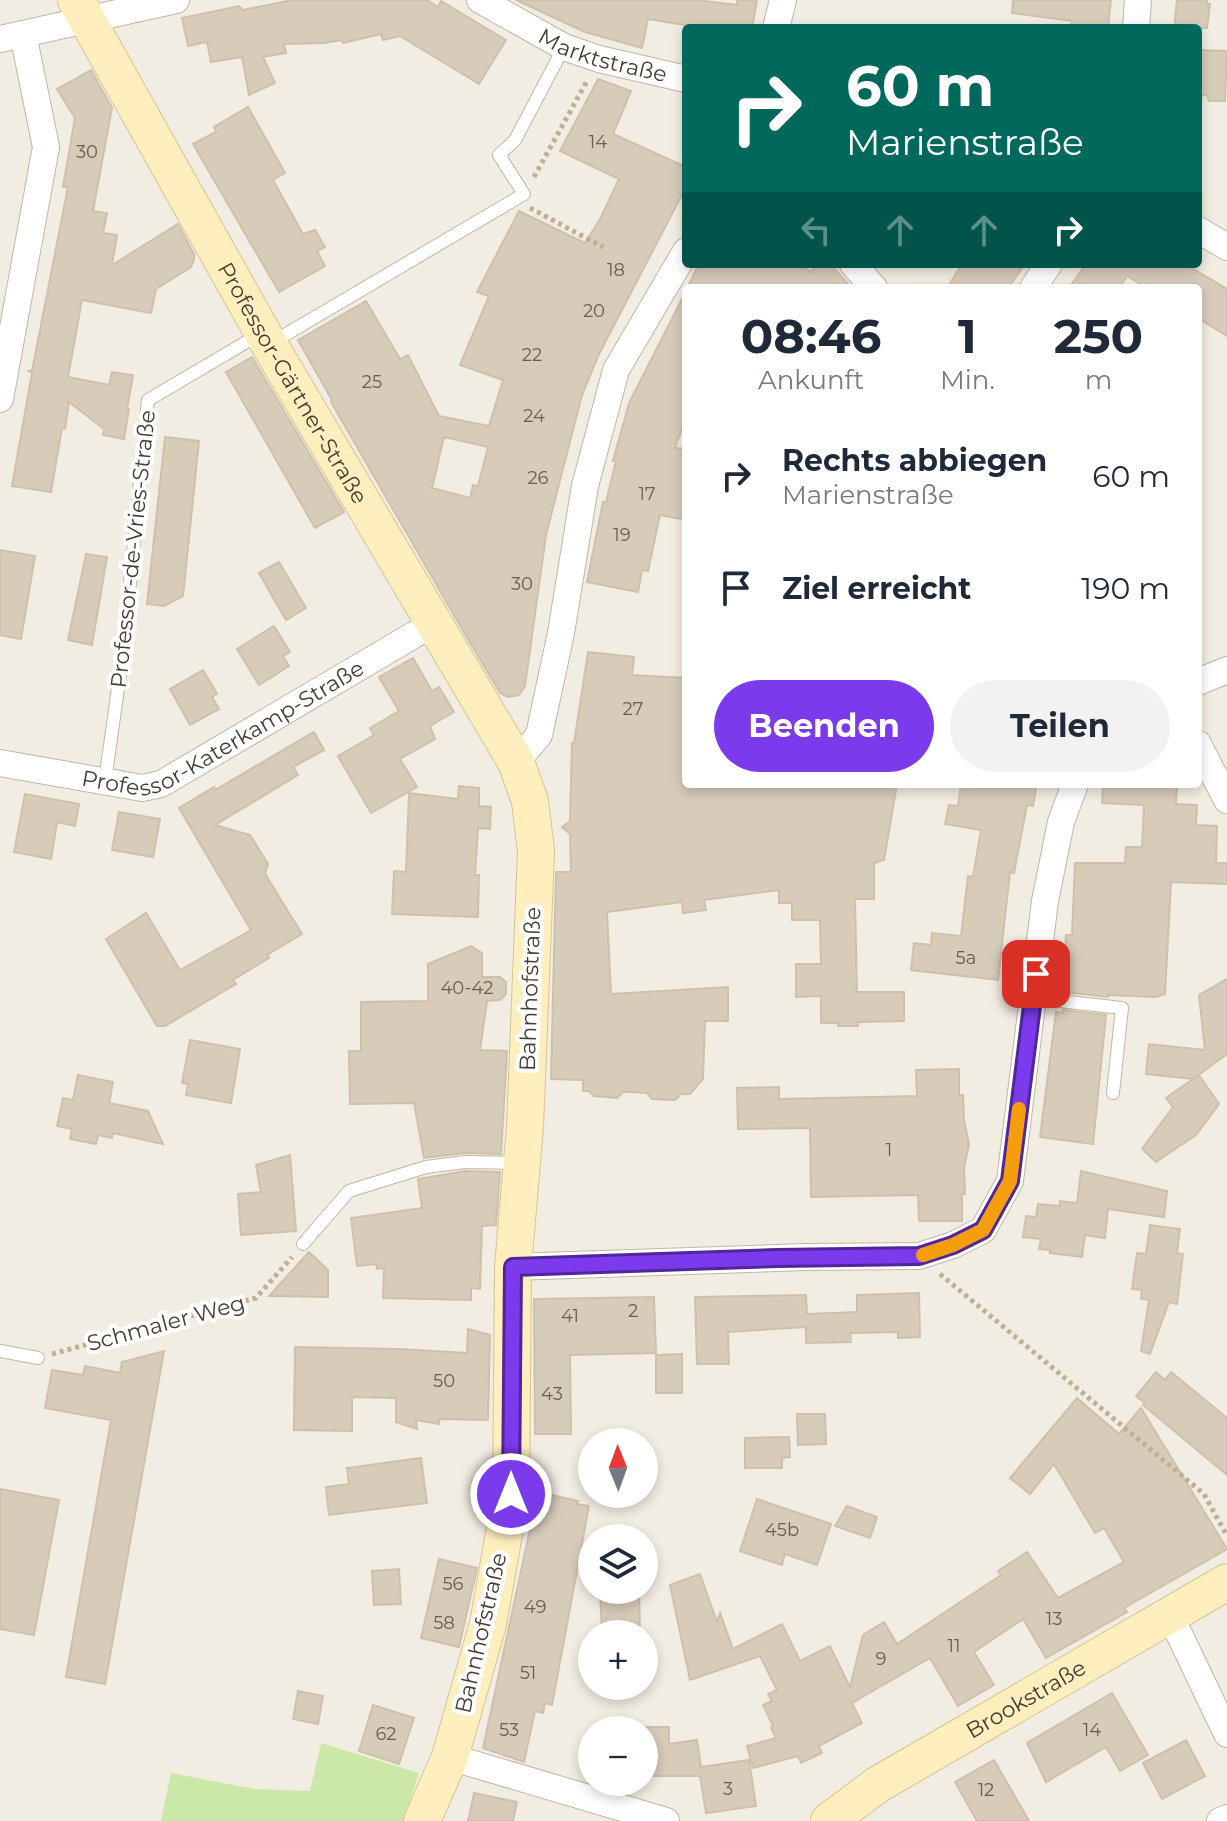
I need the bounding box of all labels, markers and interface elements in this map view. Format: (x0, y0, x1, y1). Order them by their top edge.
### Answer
street label: Marktstraße (534, 22, 670, 88)
text: 60 m (846, 52, 994, 120)
icon: right (714, 56, 818, 160)
text: Marienstraße (846, 120, 1084, 164)
house number: 14 (589, 131, 607, 153)
house number: 30 (76, 141, 98, 163)
icon: left (794, 208, 838, 252)
icon: ahead (878, 208, 922, 252)
icon: ahead (962, 208, 1006, 252)
icon: right (1046, 208, 1090, 252)
street label: Professor-Gärtner-Straße (212, 257, 374, 508)
house number: 18 (607, 259, 625, 281)
house number: 20 (583, 300, 605, 322)
text: 08:46 (741, 307, 881, 365)
text: 1 (958, 307, 977, 365)
text: 250 (1054, 307, 1143, 365)
house number: 22 (522, 344, 542, 366)
text: Ankunft (758, 364, 864, 396)
text: Min. (940, 364, 995, 396)
text: m (1085, 364, 1112, 396)
house number: 25 (362, 371, 382, 393)
house number: 24 (523, 405, 545, 427)
street label: Professor-de-Vries-Straße (105, 409, 161, 689)
text: Rechts abbiegen (782, 442, 1047, 479)
icon: right (714, 454, 758, 498)
text: 60 m (1092, 458, 1170, 495)
house number: 26 (527, 467, 549, 489)
text: Marienstraße (782, 479, 954, 511)
house number: 17 (638, 483, 656, 505)
house number: 19 (613, 524, 631, 546)
icon: arrive (714, 566, 758, 610)
text: Ziel erreicht (782, 570, 971, 607)
text: 190 m (1081, 570, 1170, 607)
house number: 30 (511, 573, 533, 595)
street label: Professor-Katerkamp-Straße (80, 654, 369, 802)
button: Beenden (714, 680, 934, 772)
button: Teilen (950, 680, 1170, 772)
house number: 27 (623, 698, 643, 720)
street label: Bahnhofstraße (514, 907, 546, 1071)
pin (1002, 940, 1070, 1008)
house number: 5a (956, 947, 976, 969)
icon: arrive (1014, 952, 1058, 996)
house number: 40-42 (440, 977, 494, 999)
house number: 1 (886, 1139, 892, 1161)
street label: Schmaler Weg (84, 1289, 248, 1357)
house number: 2 (628, 1300, 638, 1322)
house number: 41 (561, 1305, 579, 1327)
house number: 50 (433, 1370, 455, 1392)
house number: 43 (541, 1383, 563, 1405)
north arrow (578, 1428, 658, 1508)
map controls (578, 1428, 658, 1796)
position arrow (469, 1452, 553, 1536)
house number: 45b (765, 1519, 799, 1541)
button: layers (578, 1524, 658, 1604)
street label: Bahnhofstraße (449, 1550, 513, 1716)
house number: 56 (442, 1573, 464, 1595)
house number: 49 (524, 1596, 546, 1618)
house number: 13 (1046, 1608, 1062, 1630)
house number: 58 (433, 1612, 455, 1634)
button: + (578, 1620, 658, 1700)
house number: 11 (948, 1635, 961, 1657)
house number: 9 (876, 1648, 887, 1670)
street label: Brookstraße (961, 1653, 1091, 1744)
house number: 51 (520, 1662, 536, 1684)
button: − (578, 1716, 658, 1796)
house number: 53 (499, 1719, 519, 1741)
house number: 14 (1083, 1719, 1101, 1741)
house number: 62 (375, 1723, 397, 1745)
house number: 3 (723, 1778, 733, 1800)
house number: 12 (978, 1779, 994, 1801)

